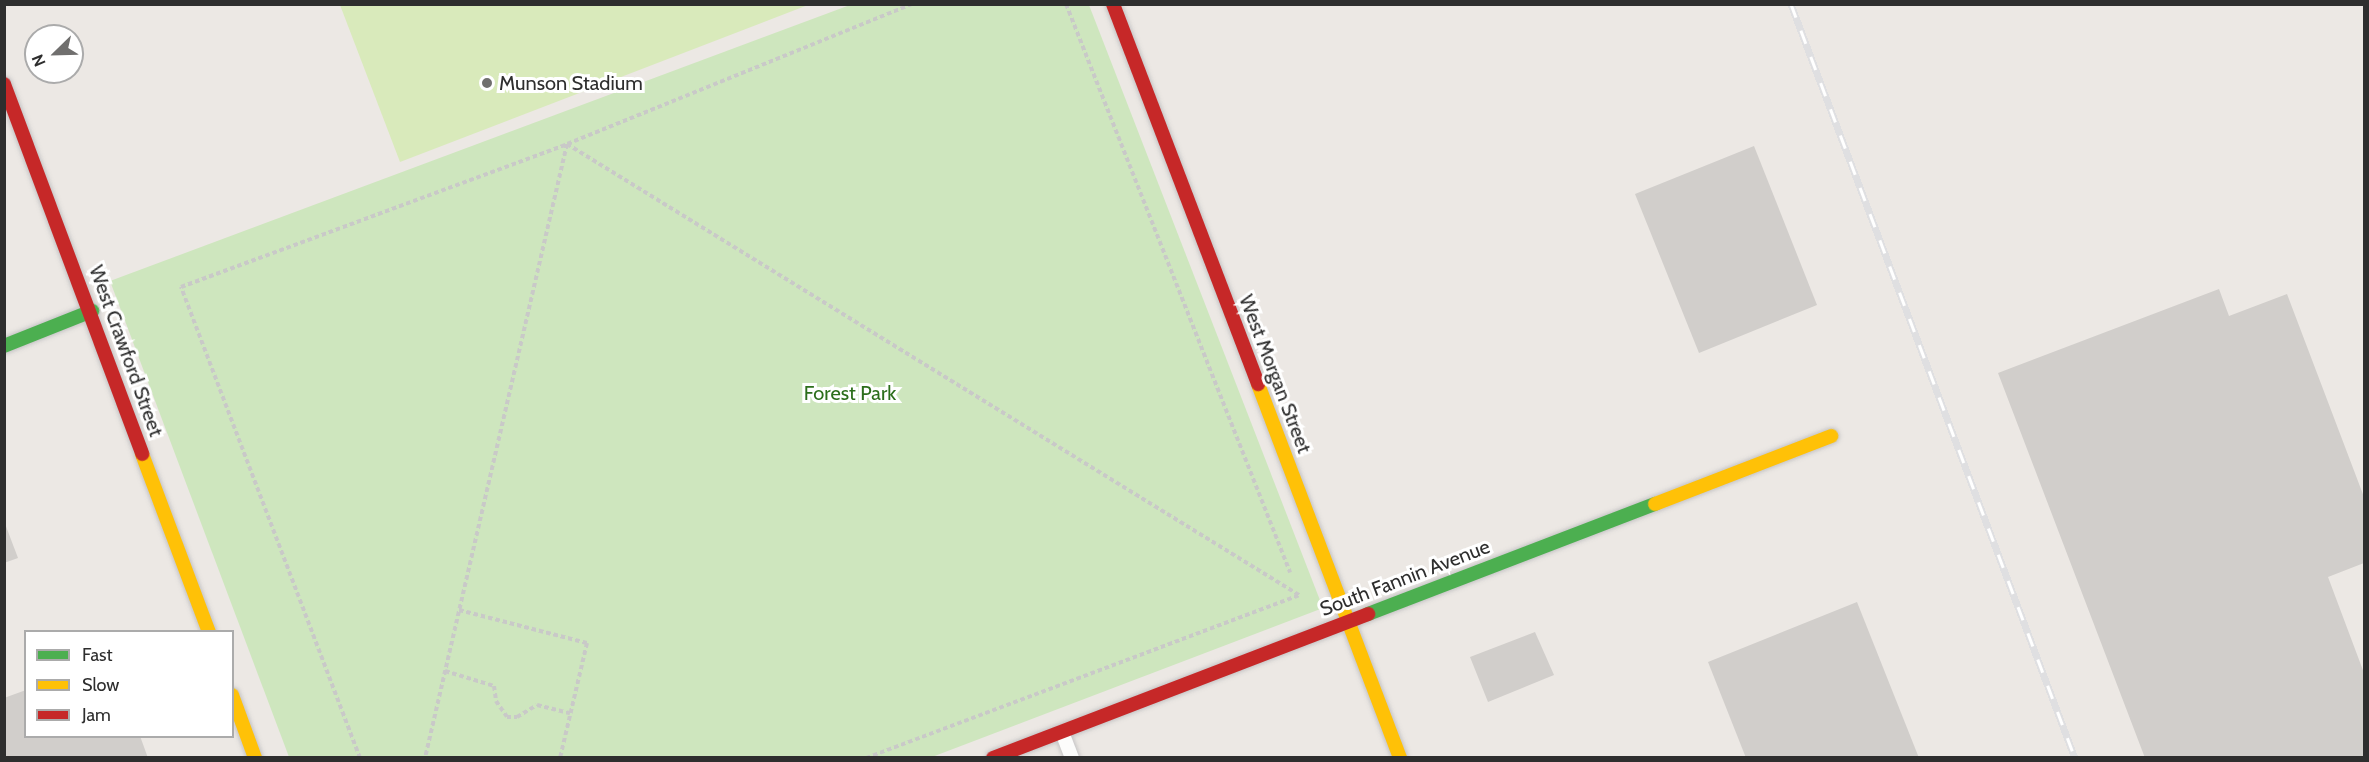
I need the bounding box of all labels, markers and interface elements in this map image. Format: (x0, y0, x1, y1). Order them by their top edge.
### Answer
north arrow (24, 24, 84, 84)
text: N (28, 52, 50, 69)
place label: Munson Stadium (499, 71, 643, 95)
marker: Munson Stadium (480, 76, 494, 90)
street label: West Crawford Street (84, 262, 168, 440)
street label: West Morgan Street (1234, 291, 1316, 457)
park label: Forest Park (804, 381, 896, 405)
street label: South Fannin Avenue (1317, 535, 1493, 621)
legend (24, 630, 234, 738)
text: Fast (82, 644, 113, 666)
text: Slow (82, 674, 119, 696)
text: Jam (82, 704, 111, 726)

